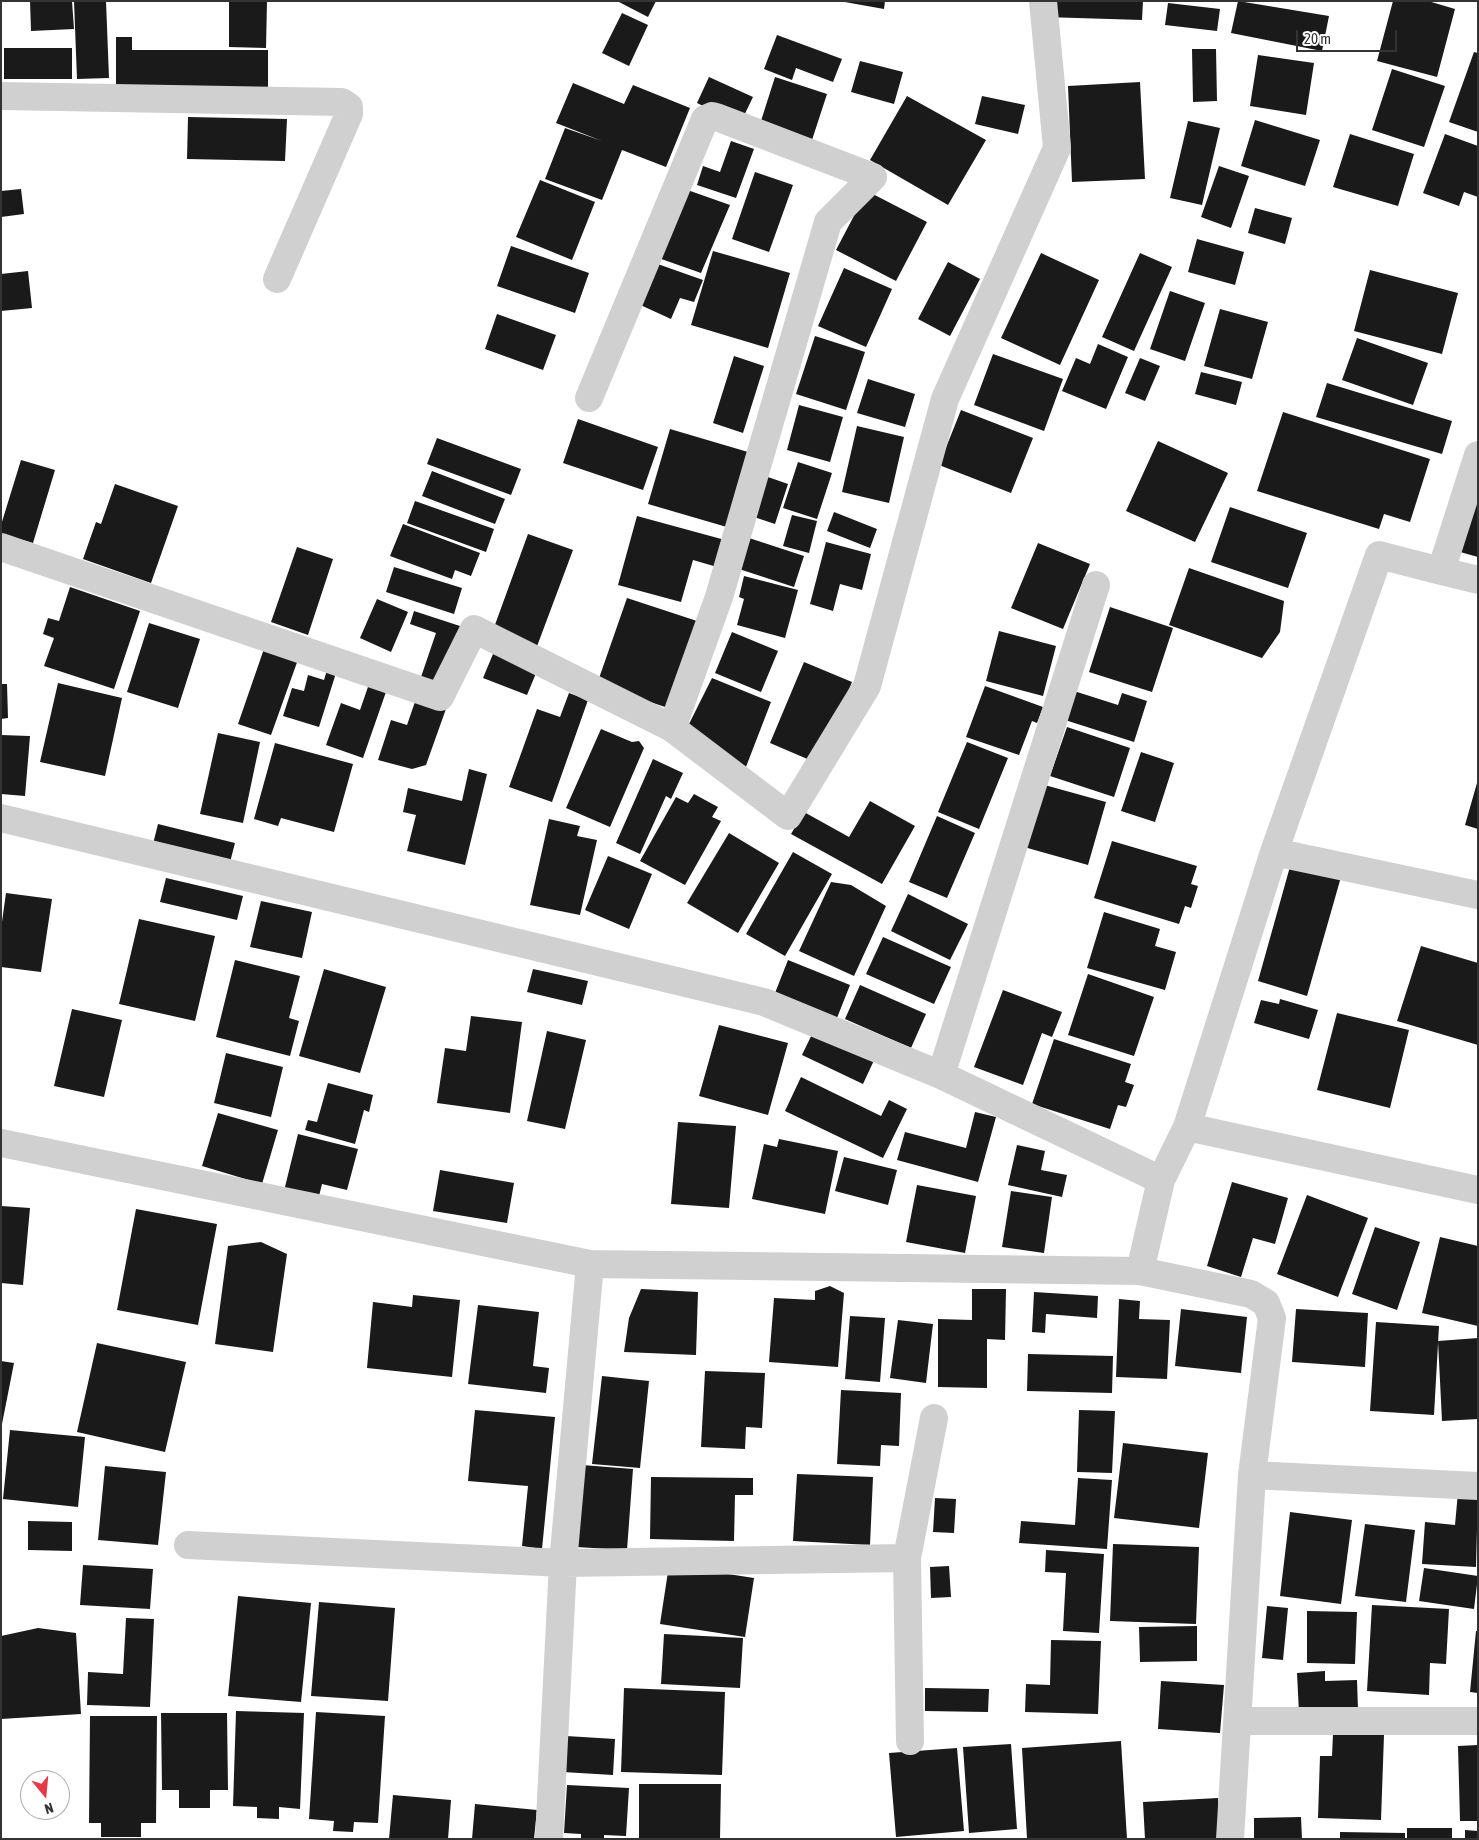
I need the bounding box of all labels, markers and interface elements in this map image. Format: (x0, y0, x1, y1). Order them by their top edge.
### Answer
scale bar (1299, 20, 1400, 52)
text: 20 m (1304, 30, 1331, 47)
north arrow (20, 1770, 70, 1820)
text: N (43, 1800, 55, 1817)

